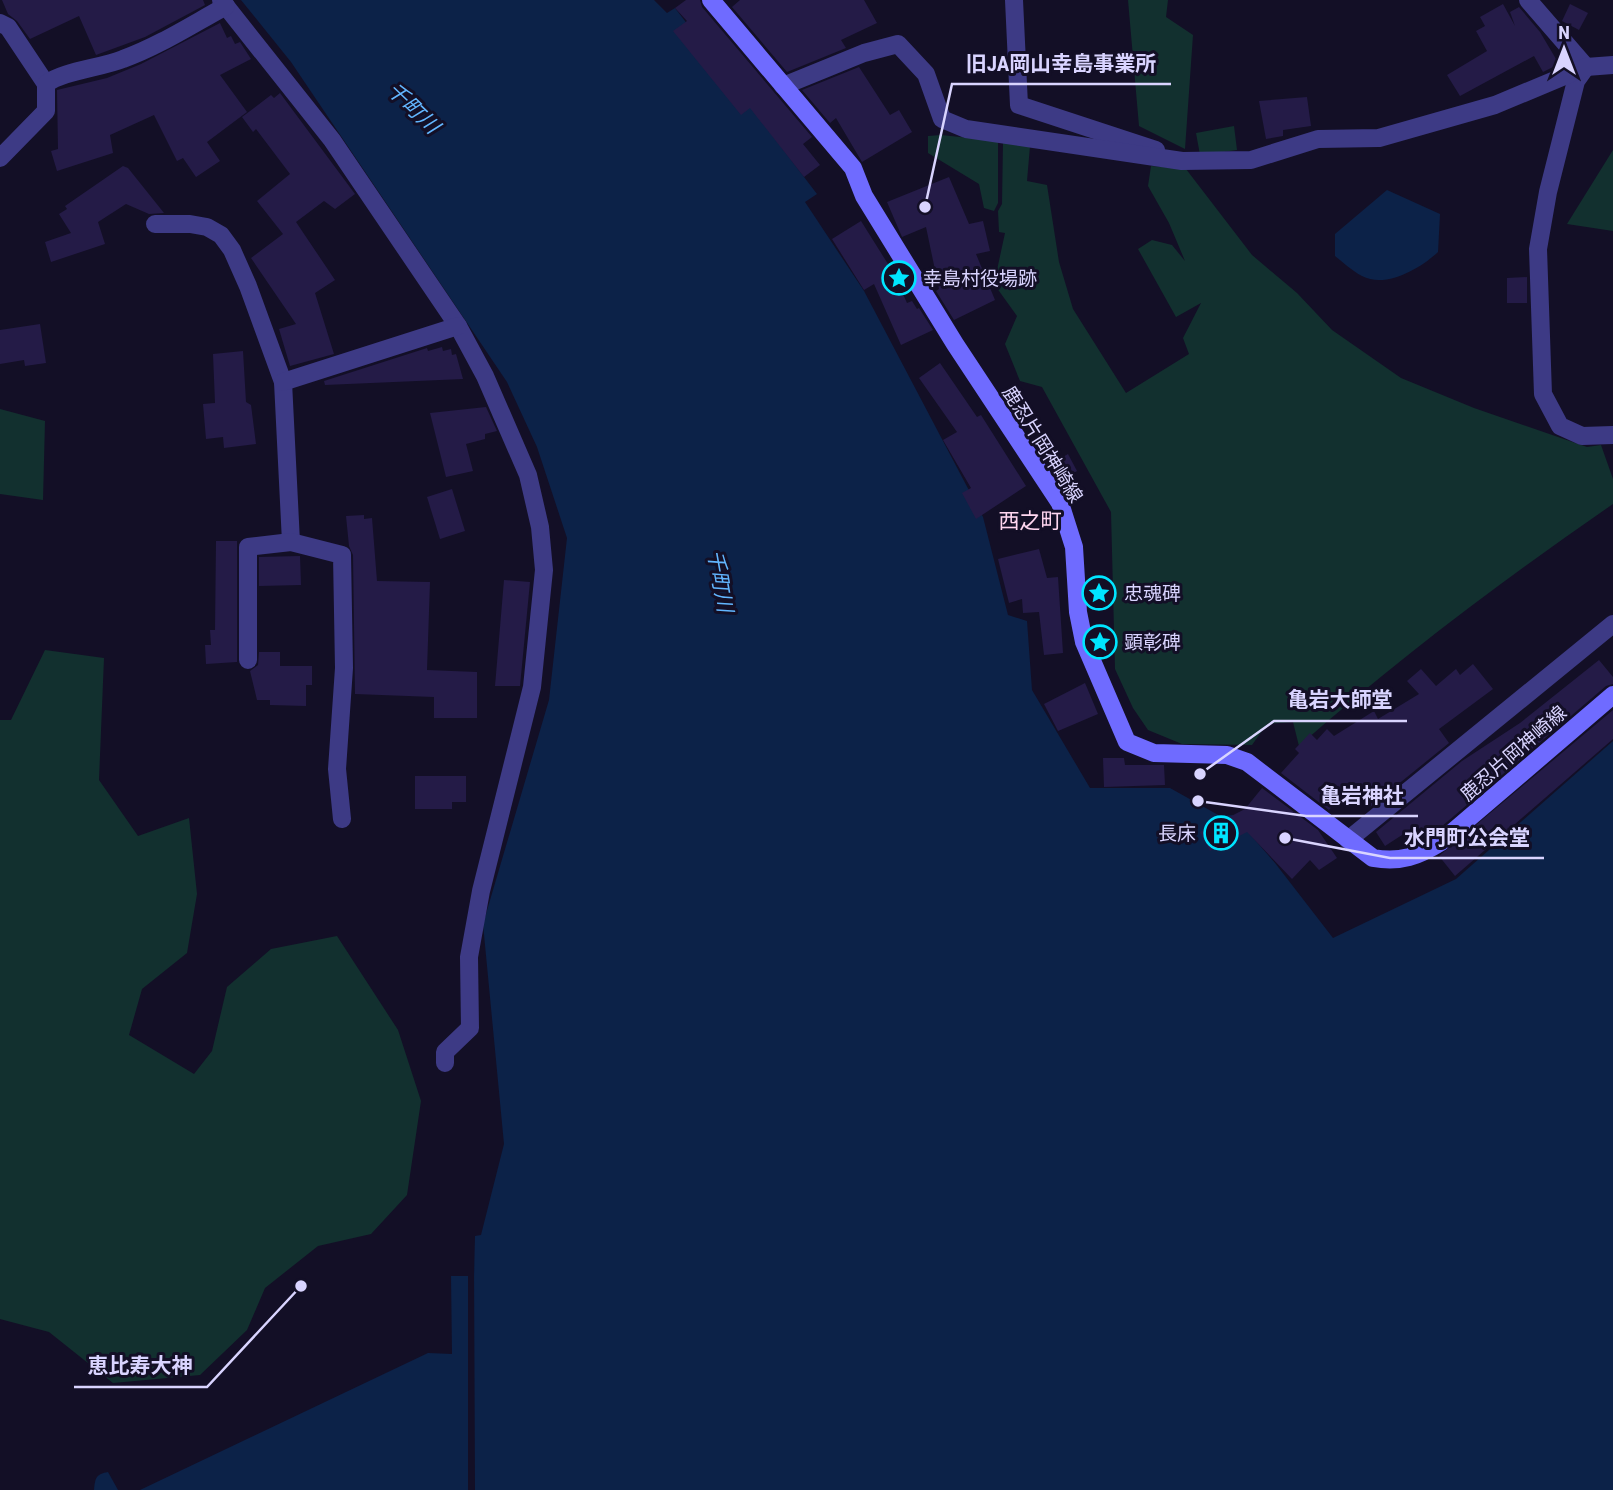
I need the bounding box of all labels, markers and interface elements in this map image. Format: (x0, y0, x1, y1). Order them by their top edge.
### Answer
north arrow (1529, 14, 1599, 84)
text: N (1558, 21, 1570, 44)
callout: 旧JA岡山幸島事業所 (952, 42, 1171, 84)
text: 旧JA岡山幸島事業所 (966, 52, 1156, 76)
water label: 千町川 (382, 77, 445, 140)
place icon: 幸島村役場跡 (880, 259, 918, 297)
place label: 幸島村役場跡 (923, 267, 1037, 290)
street label: 鹿忍片岡神崎線 (998, 382, 1088, 507)
district label: 西之町 (999, 509, 1062, 533)
water label: 千町川 (703, 548, 738, 616)
place icon: 忠魂碑 (1080, 574, 1118, 612)
place label: 忠魂碑 (1124, 582, 1181, 605)
place icon: 顕彰碑 (1081, 623, 1119, 661)
place label: 顕彰碑 (1124, 631, 1181, 654)
callout: 亀岩大師堂 (1274, 679, 1407, 721)
text: 亀岩大師堂 (1288, 688, 1393, 712)
street label: 鹿忍片岡神崎線 (1456, 701, 1571, 806)
callout: 亀岩神社 (1306, 774, 1418, 816)
text: 亀岩神社 (1320, 784, 1404, 808)
building icon: 長床 (1202, 814, 1240, 852)
callout: 水門町公会堂 (1390, 816, 1544, 858)
place label: 長床 (1158, 822, 1196, 845)
text: 水門町公会堂 (1404, 826, 1530, 850)
callout: 恵比寿大神 (74, 1345, 207, 1387)
text: 恵比寿大神 (88, 1354, 193, 1378)

